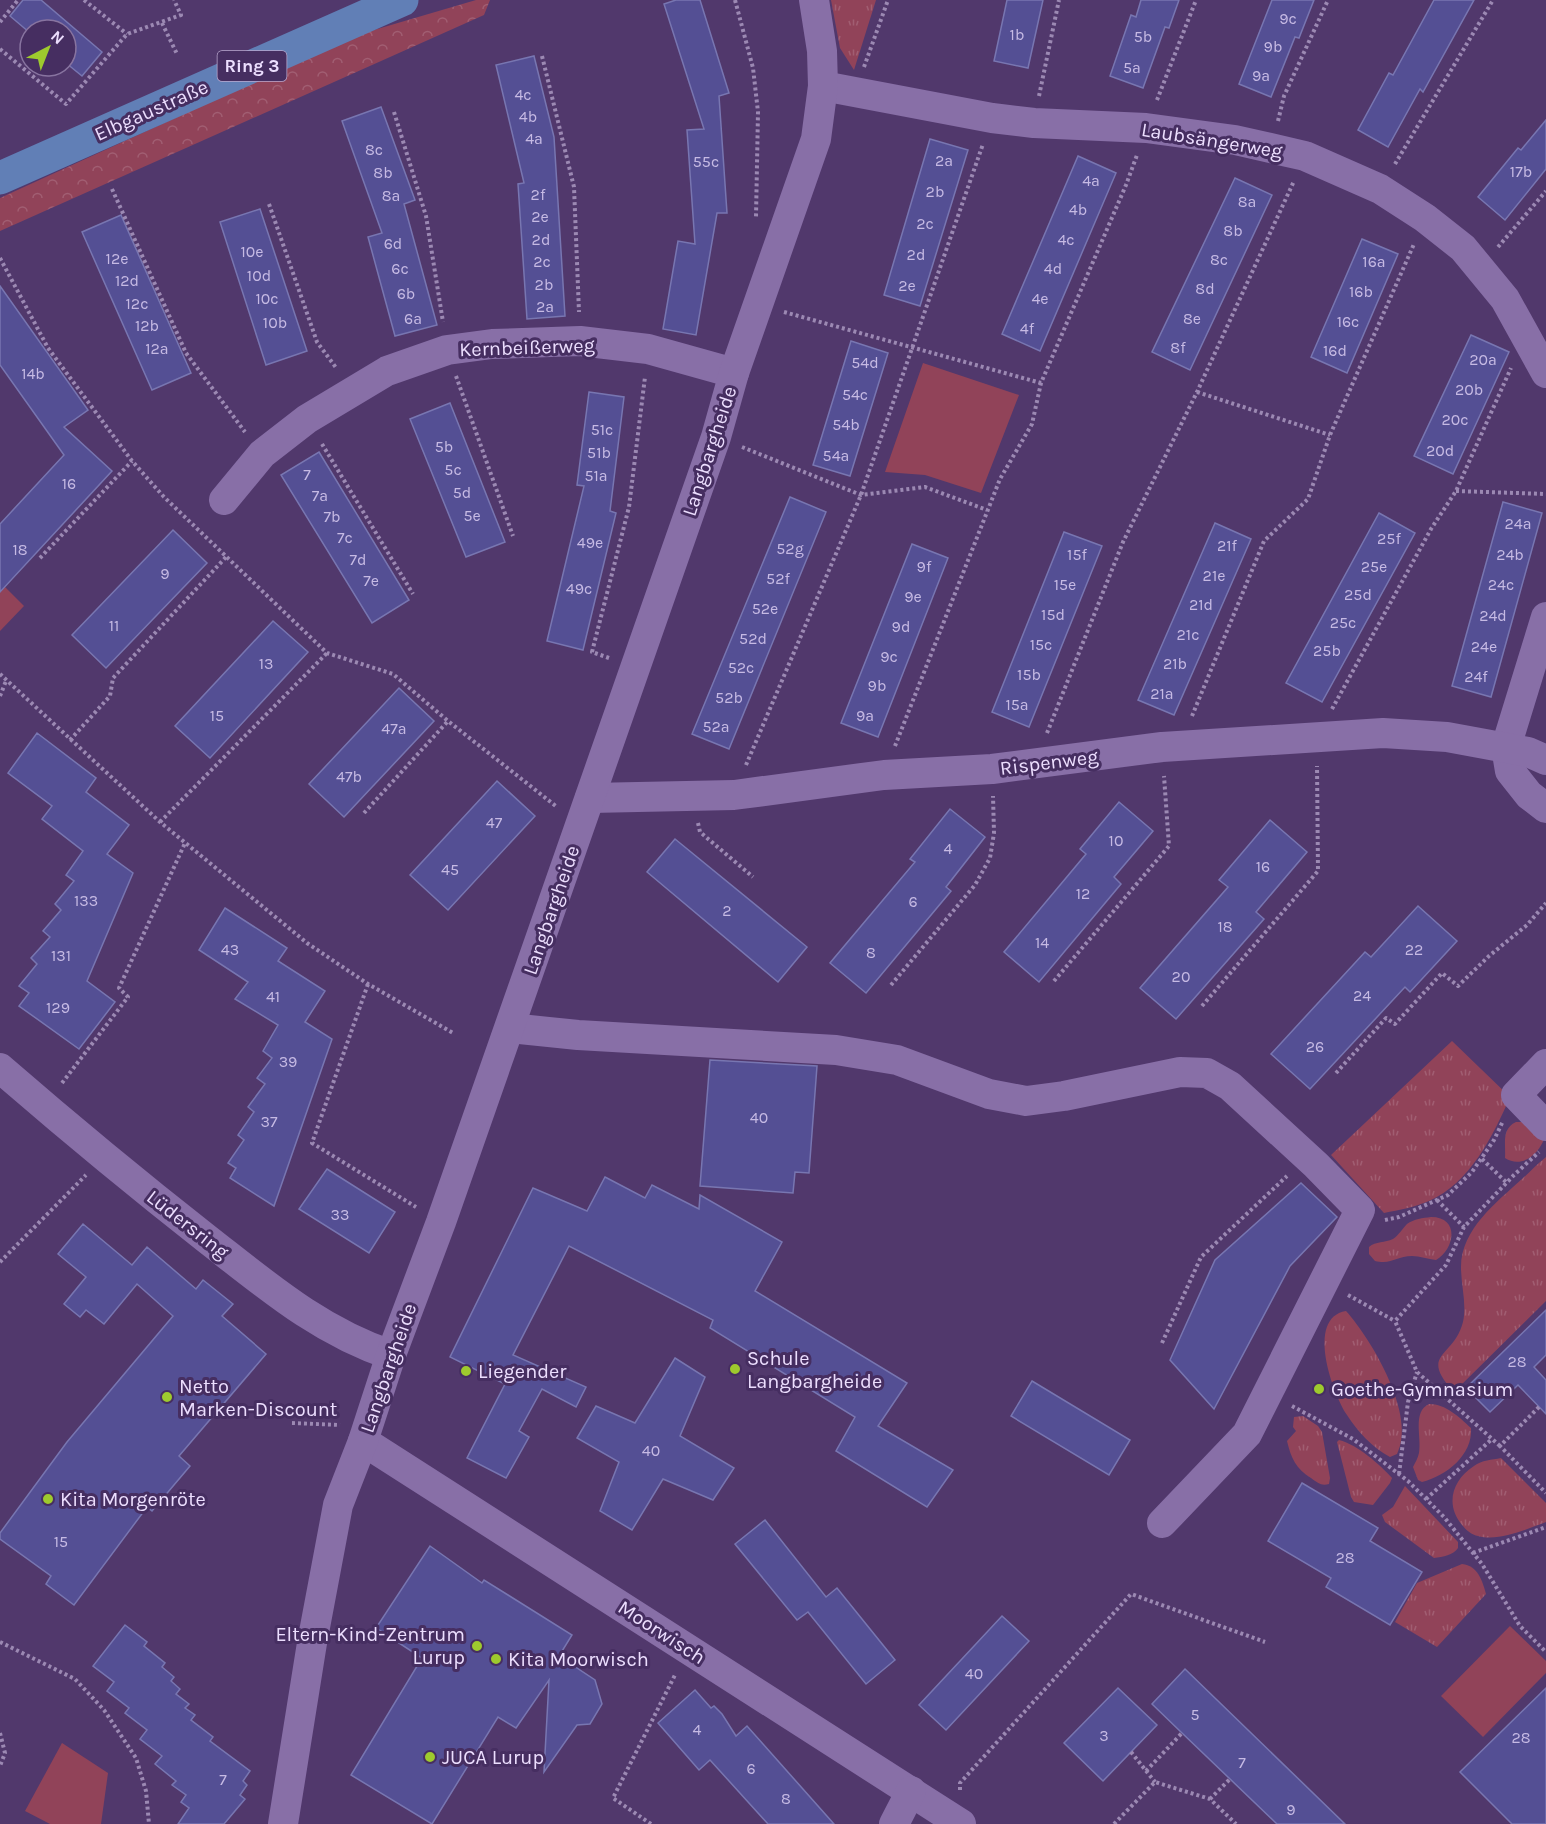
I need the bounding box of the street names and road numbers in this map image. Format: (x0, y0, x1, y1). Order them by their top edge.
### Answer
road number: Ring 3 (218, 51, 286, 81)
street label: Elbgaustraße (91, 75, 212, 146)
street label: Laubsängerweg (1140, 118, 1284, 163)
street label: Kernbeißerweg (459, 334, 595, 361)
street label: Langbargheide (678, 383, 741, 519)
street label: Rispenweg (999, 745, 1100, 780)
street label: Langbargheide (519, 843, 584, 978)
street label: Lüdersring (142, 1185, 233, 1264)
street label: Langbargheide (356, 1301, 421, 1436)
street label: Moorwisch (614, 1596, 710, 1669)

